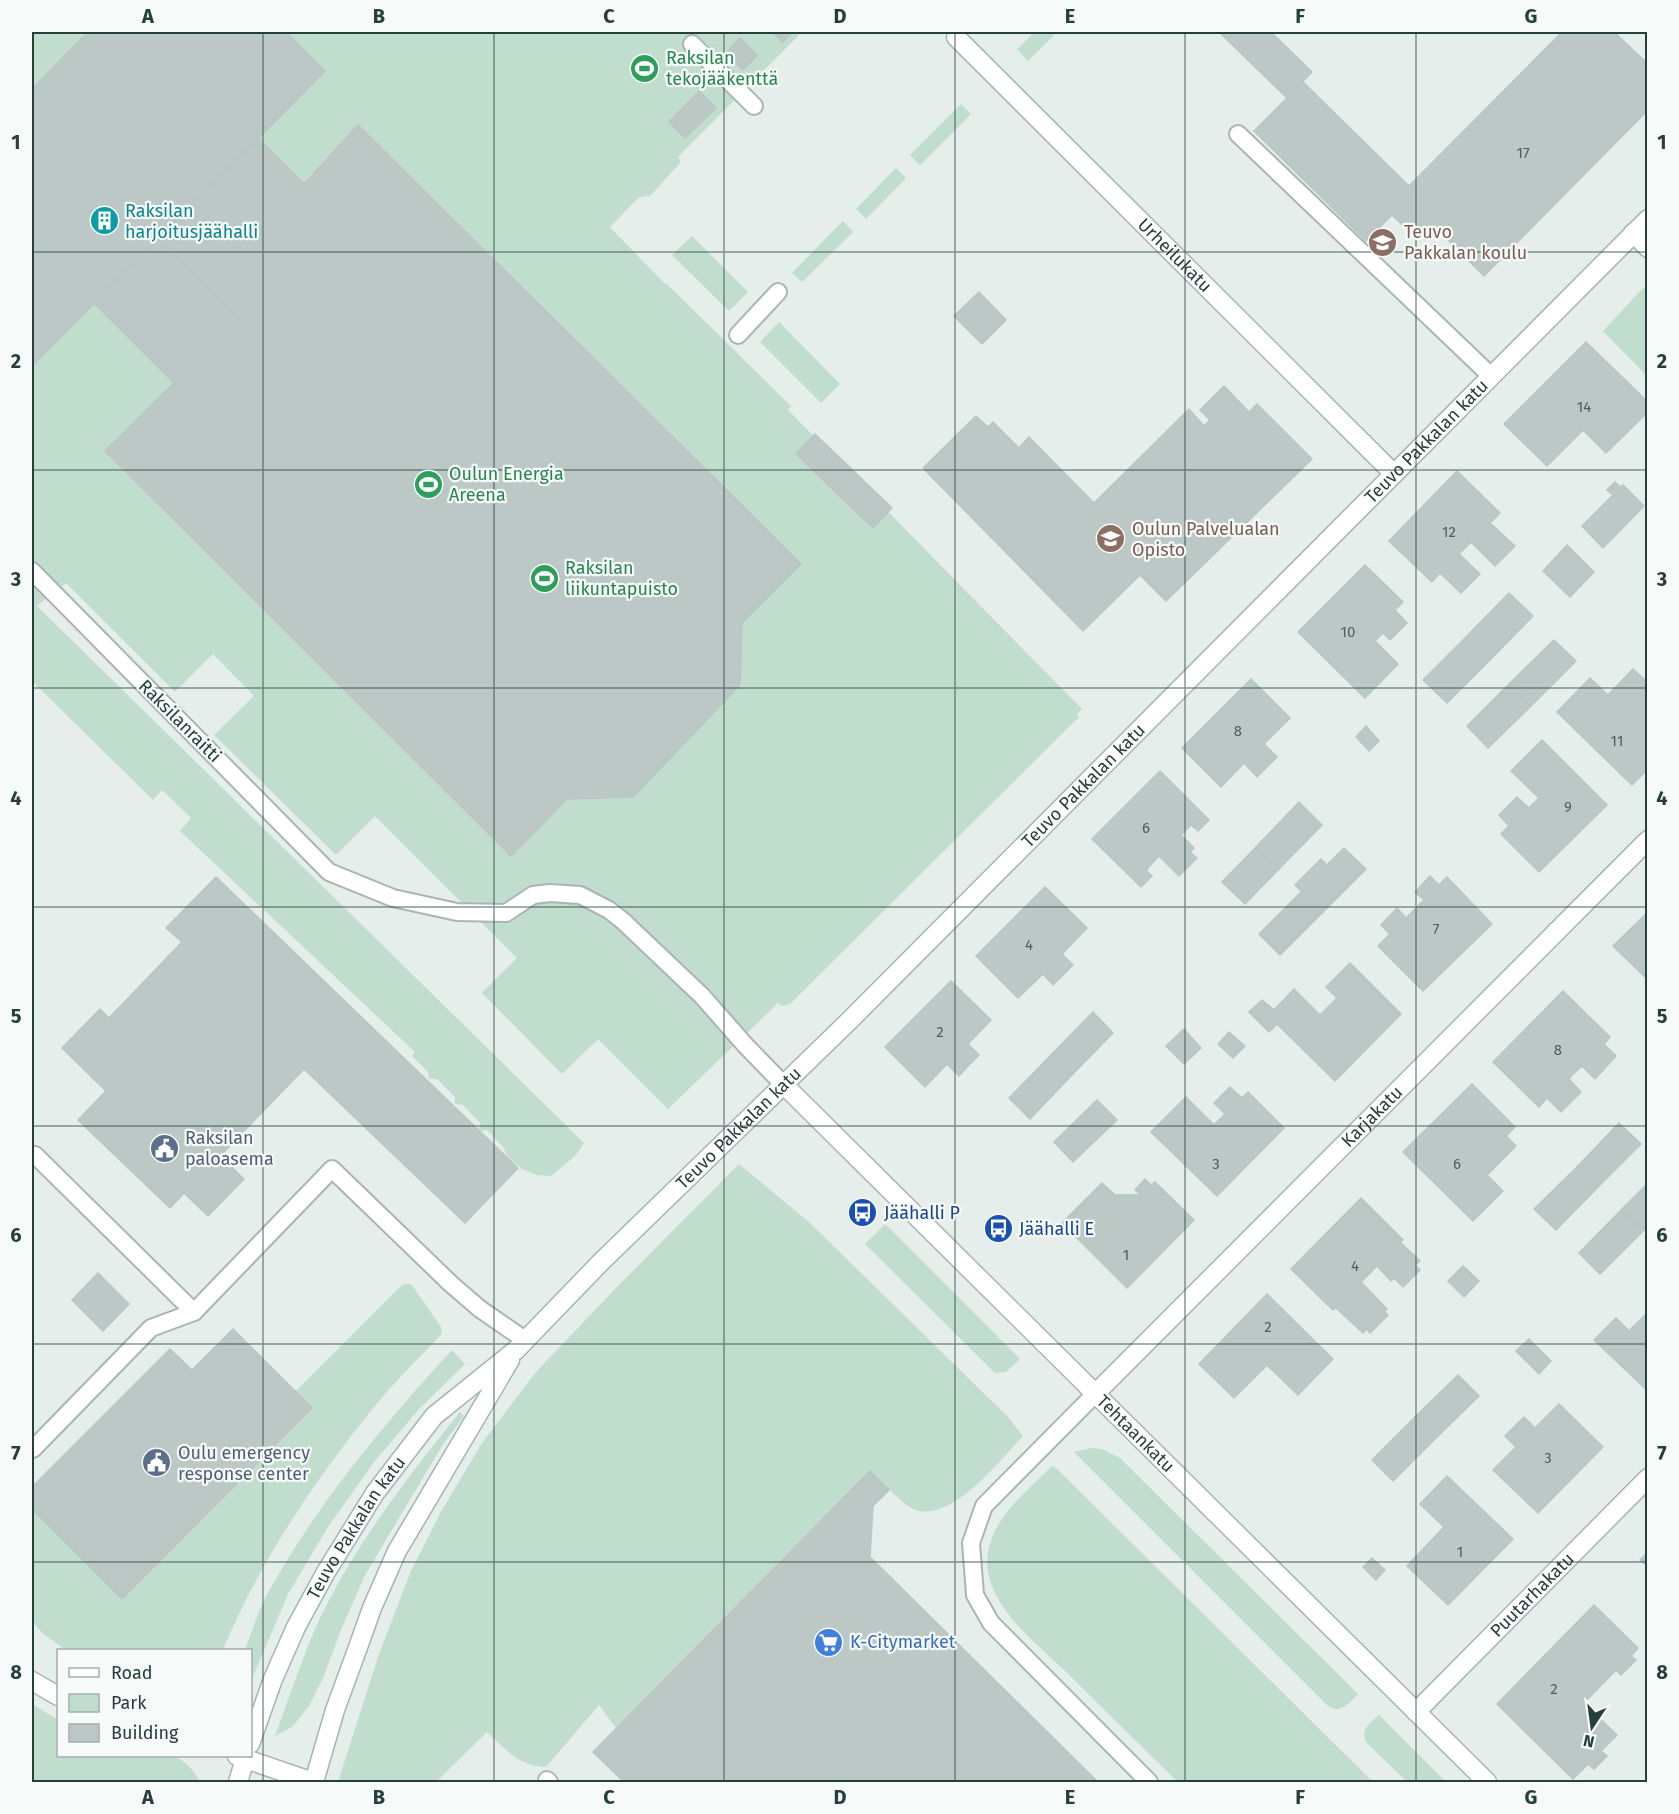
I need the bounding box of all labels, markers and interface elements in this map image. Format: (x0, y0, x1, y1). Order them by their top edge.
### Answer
text: A (141, 4, 155, 28)
text: B (373, 4, 385, 28)
text: C (603, 4, 615, 28)
text: D (833, 4, 847, 28)
text: E (1065, 4, 1075, 28)
text: F (1295, 4, 1305, 28)
text: G (1525, 4, 1537, 28)
place label: Raksilan tekojääkenttä (666, 47, 778, 90)
sports icon: Raksilan tekojääkenttä (629, 52, 661, 84)
text: 1 (11, 130, 21, 154)
text: 1 (1657, 130, 1667, 154)
house number: 17 (1516, 144, 1530, 162)
place label: Raksilan harjoitusjäähalli (125, 200, 258, 243)
building icon: Raksilan harjoitusjäähalli (88, 205, 120, 237)
street label: Urheilukatu (1133, 214, 1216, 297)
place label: Teuvo Pakkalan koulu (1404, 221, 1527, 264)
school or university icon: Teuvo Pakkalan koulu (1367, 226, 1399, 258)
text: 2 (11, 349, 21, 373)
text: 2 (1657, 349, 1667, 373)
street label: Teuvo Pakkalan katu (1360, 375, 1493, 508)
house number: 14 (1577, 398, 1591, 416)
place label: Oulun Energia Areena (449, 463, 564, 506)
sports icon: Oulun Energia Areena (412, 468, 444, 500)
place label: Oulun Palvelualan Opisto (1132, 518, 1280, 561)
school or university icon: Oulun Palvelualan Opisto (1095, 523, 1127, 555)
house number: 12 (1442, 523, 1456, 541)
place label: Raksilan liikuntapuisto (565, 557, 678, 600)
sports icon: Raksilan liikuntapuisto (528, 562, 560, 594)
text: 3 (10, 567, 21, 591)
text: 3 (1656, 567, 1667, 591)
house number: 10 (1341, 623, 1355, 641)
street label: Raksilanraitti (134, 675, 226, 767)
street label: Teuvo Pakkalan katu (1017, 719, 1150, 852)
house number: 8 (1234, 722, 1242, 740)
house number: 11 (1611, 732, 1623, 750)
text: 4 (10, 786, 22, 810)
text: 4 (1656, 786, 1668, 810)
house number: 9 (1564, 798, 1572, 816)
house number: 6 (1142, 819, 1150, 837)
house number: 7 (1433, 920, 1440, 938)
house number: 4 (1025, 936, 1033, 954)
text: 5 (11, 1004, 22, 1028)
text: 5 (1657, 1004, 1668, 1028)
house number: 2 (936, 1023, 944, 1041)
house number: 8 (1554, 1041, 1562, 1059)
street label: Teuvo Pakkalan katu (672, 1063, 806, 1194)
street label: Karjakatu (1337, 1081, 1407, 1152)
place label: Raksilan paloasema (185, 1127, 274, 1170)
public building icon: Raksilan paloasema (148, 1132, 180, 1164)
house number: 3 (1212, 1155, 1220, 1173)
house number: 6 (1453, 1155, 1461, 1173)
bus stop icon: Jäähalli P (847, 1197, 879, 1229)
place label: Jäähalli P (884, 1202, 960, 1224)
bus stop icon: Jäähalli E (982, 1213, 1014, 1245)
place label: Jäähalli E (1019, 1218, 1094, 1240)
text: 6 (10, 1223, 22, 1247)
text: 6 (1656, 1223, 1668, 1247)
house number: 1 (1123, 1246, 1129, 1264)
house number: 4 (1351, 1257, 1359, 1275)
house number: 2 (1264, 1318, 1272, 1336)
street label: Tehtaankatu (1092, 1390, 1179, 1477)
text: 7 (11, 1441, 21, 1465)
text: 7 (1657, 1441, 1667, 1465)
place label: Oulu emergency response center (178, 1442, 310, 1485)
public building icon: Oulu emergency response center (141, 1447, 173, 1479)
house number: 3 (1544, 1449, 1552, 1467)
street label: Teuvo Pakkalan katu (302, 1452, 410, 1603)
house number: 1 (1457, 1543, 1463, 1561)
street label: Puutarhakatu (1486, 1548, 1579, 1642)
supermarket icon: K-Citymarket (813, 1626, 845, 1658)
place label: K-Citymarket (850, 1631, 956, 1653)
legend (57, 1649, 252, 1757)
text: 8 (10, 1660, 22, 1684)
text: 8 (1656, 1660, 1668, 1684)
text: Road (111, 1662, 153, 1684)
house number: 2 (1550, 1680, 1558, 1698)
text: Park (111, 1692, 147, 1714)
north arrow (1562, 1697, 1622, 1757)
text: Building (111, 1722, 179, 1744)
text: N (1581, 1731, 1596, 1752)
text: A (141, 1785, 155, 1809)
text: B (373, 1785, 385, 1809)
text: C (603, 1785, 615, 1809)
text: D (833, 1785, 847, 1809)
text: E (1065, 1785, 1075, 1809)
text: F (1295, 1785, 1305, 1809)
text: G (1525, 1785, 1537, 1809)

